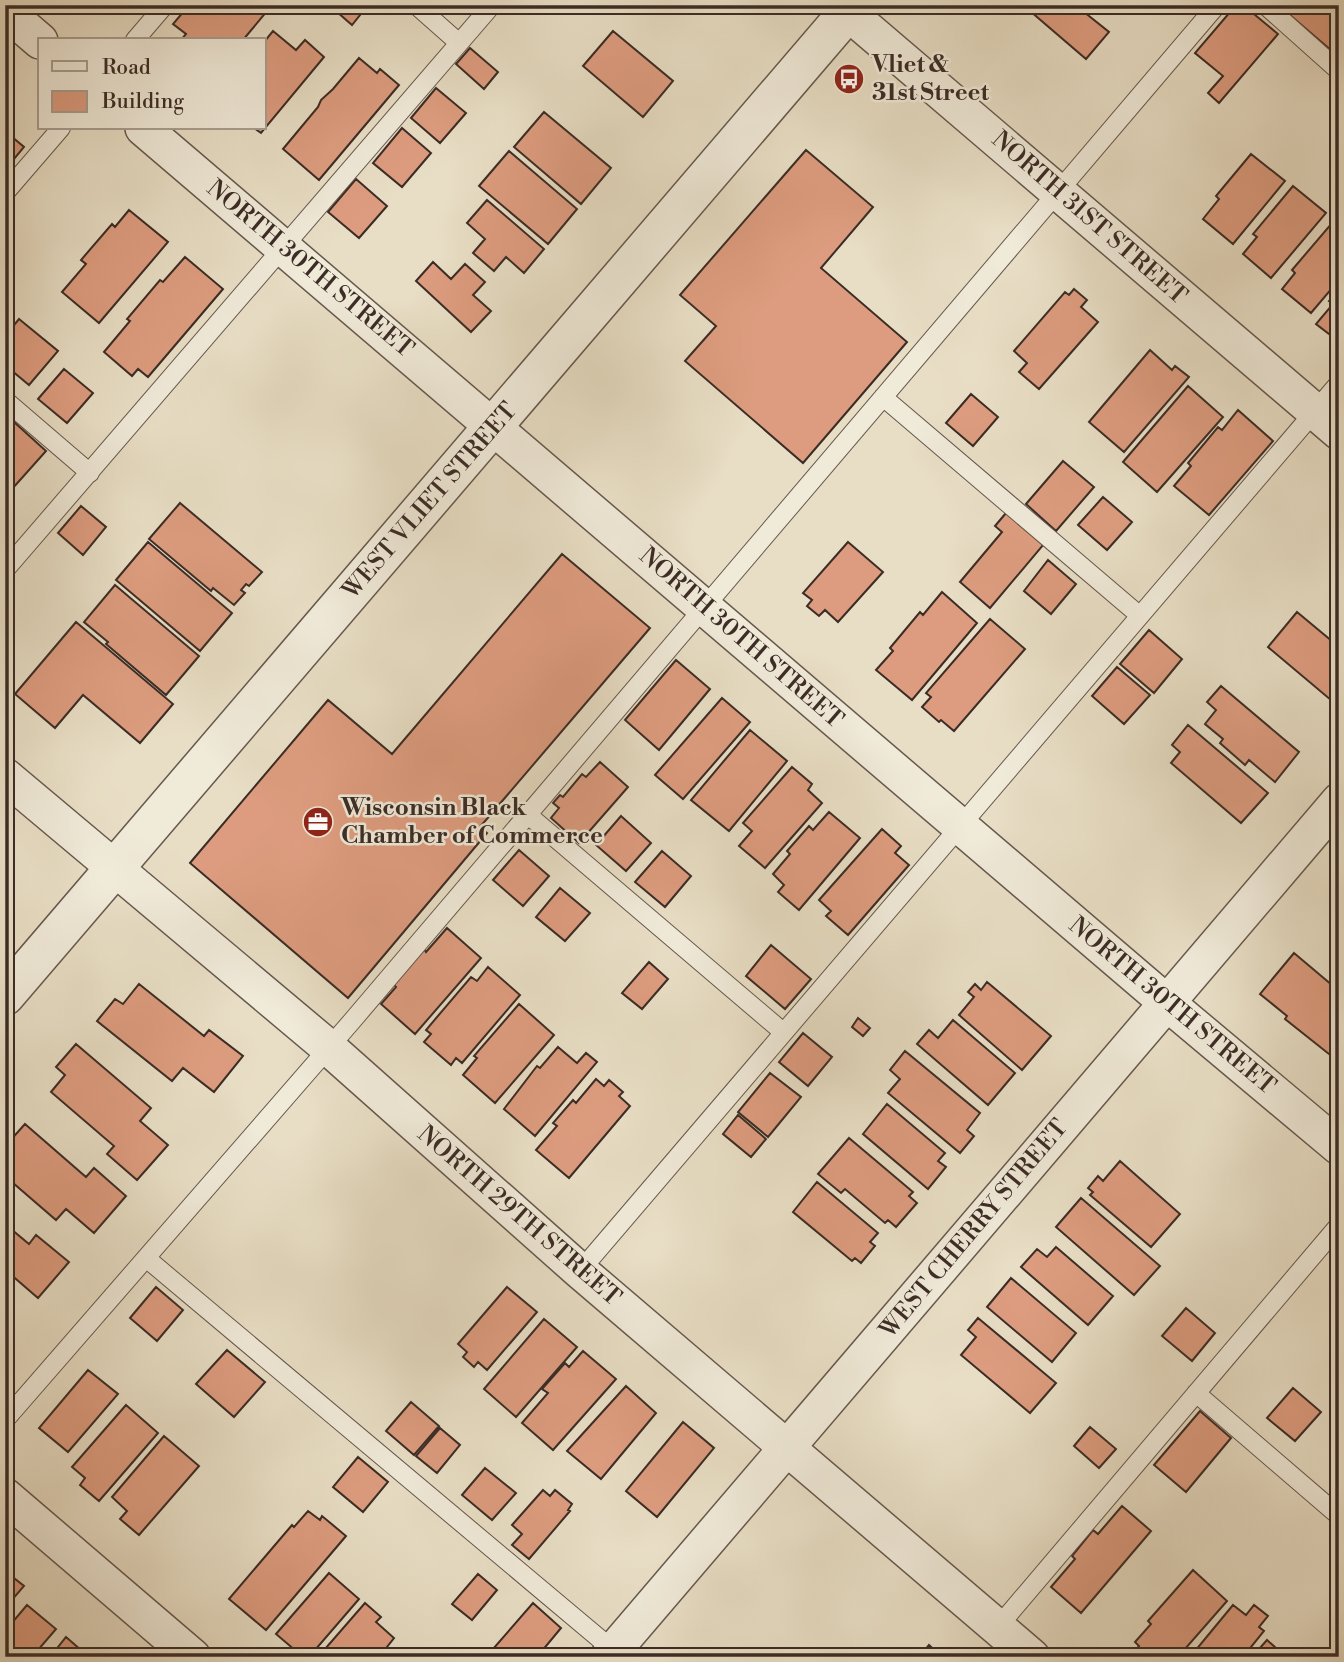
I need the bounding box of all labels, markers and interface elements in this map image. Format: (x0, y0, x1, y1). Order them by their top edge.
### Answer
legend (38, 38, 266, 130)
place label: Vliet & 31st Street (871, 50, 989, 108)
text: Road (102, 55, 151, 81)
bus stop icon: Vliet & 31st Street (832, 62, 866, 96)
text: Building (101, 89, 184, 115)
street label: NORTH 31ST STREET (985, 125, 1193, 311)
street label: NORTH 30TH STREET (200, 174, 420, 364)
street label: WEST VLIET STREET (336, 396, 524, 606)
street label: NORTH 30TH STREET (633, 541, 849, 735)
place label: Wisconsin Black Chamber of Commerce (340, 793, 603, 851)
office icon: Wisconsin Black Chamber of Commerce (301, 805, 335, 839)
street label: NORTH 30TH STREET (1062, 911, 1282, 1101)
street label: WEST CHERRY STREET (873, 1113, 1074, 1345)
street label: NORTH 29TH STREET (411, 1119, 627, 1313)

